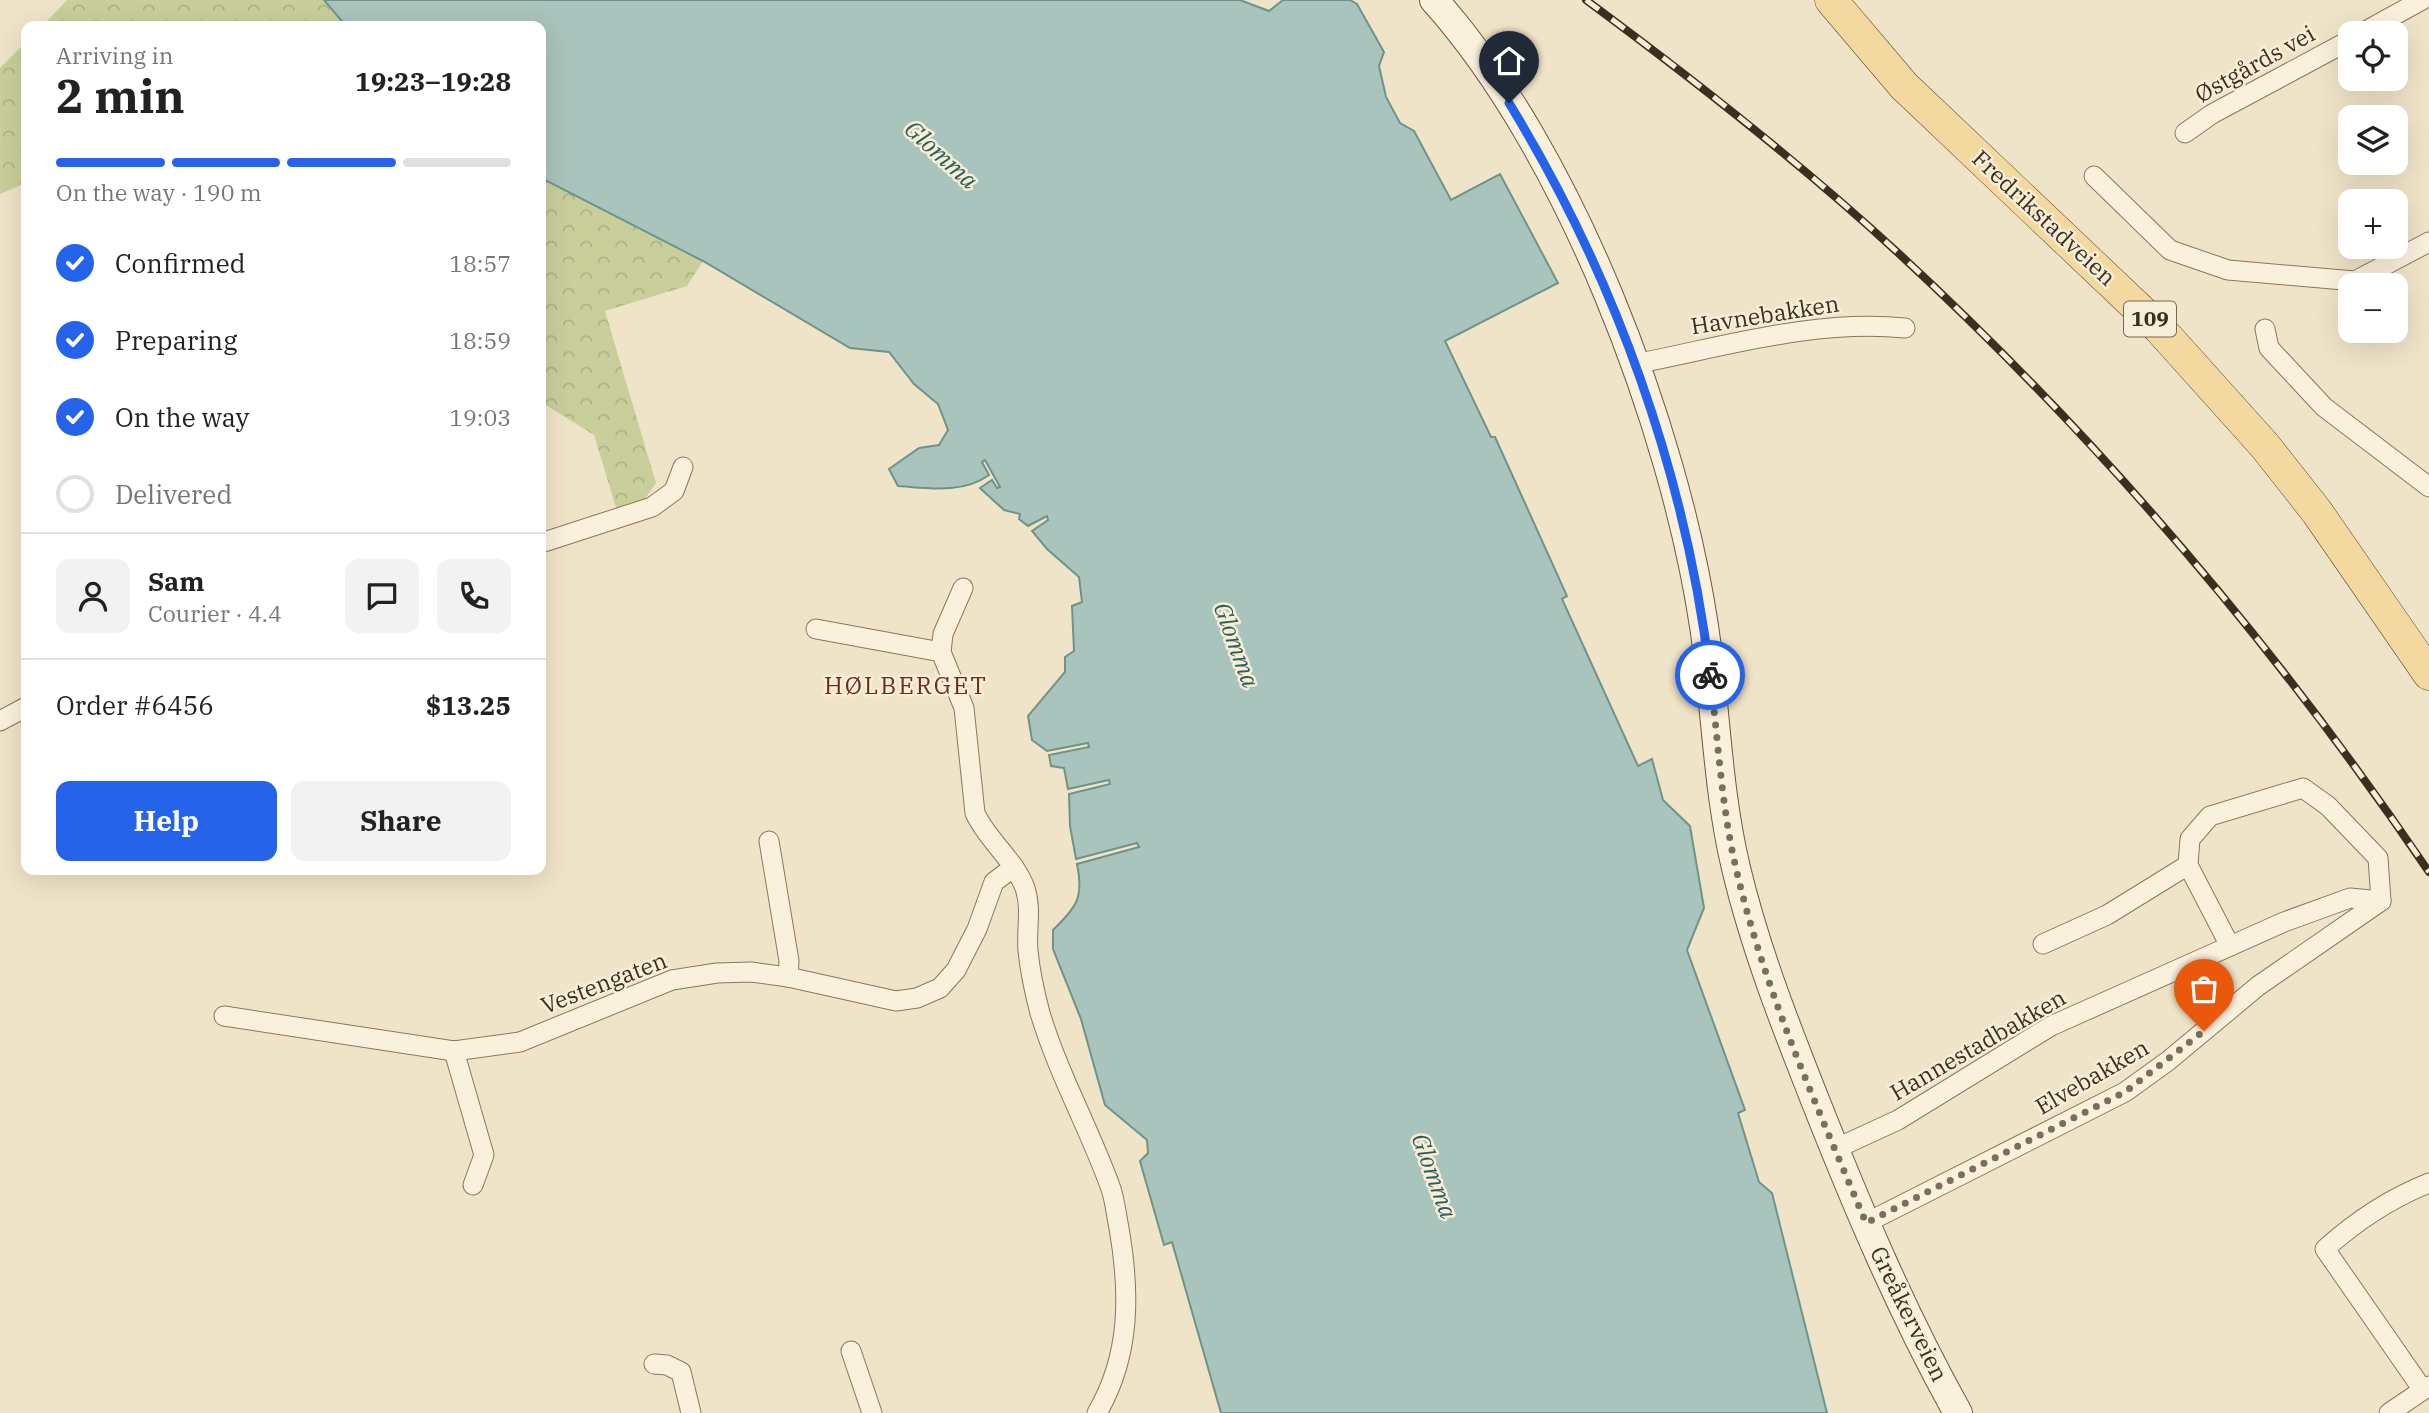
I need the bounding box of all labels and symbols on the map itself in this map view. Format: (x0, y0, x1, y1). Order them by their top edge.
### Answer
street label: Østgårds vei (2189, 18, 2320, 108)
pin (1479, 31, 1539, 103)
water label: Glomma (898, 113, 985, 196)
street label: Fredrikstadveien (1967, 143, 2123, 292)
street label: Havnebakken (1689, 287, 1841, 341)
road number: 109 (2124, 302, 2176, 336)
water label: Glomma (1207, 598, 1267, 692)
courier (1675, 640, 1745, 710)
district label: HØLBERGET (824, 669, 988, 701)
street label: Vestengaten (536, 944, 671, 1020)
pin (2174, 959, 2234, 1031)
street label: Hannestadbakken (1884, 982, 2071, 1107)
street label: Elvebakken (2029, 1032, 2154, 1121)
water label: Glomma (1405, 1129, 1465, 1223)
street label: Greåkerveien (1864, 1241, 1956, 1386)

